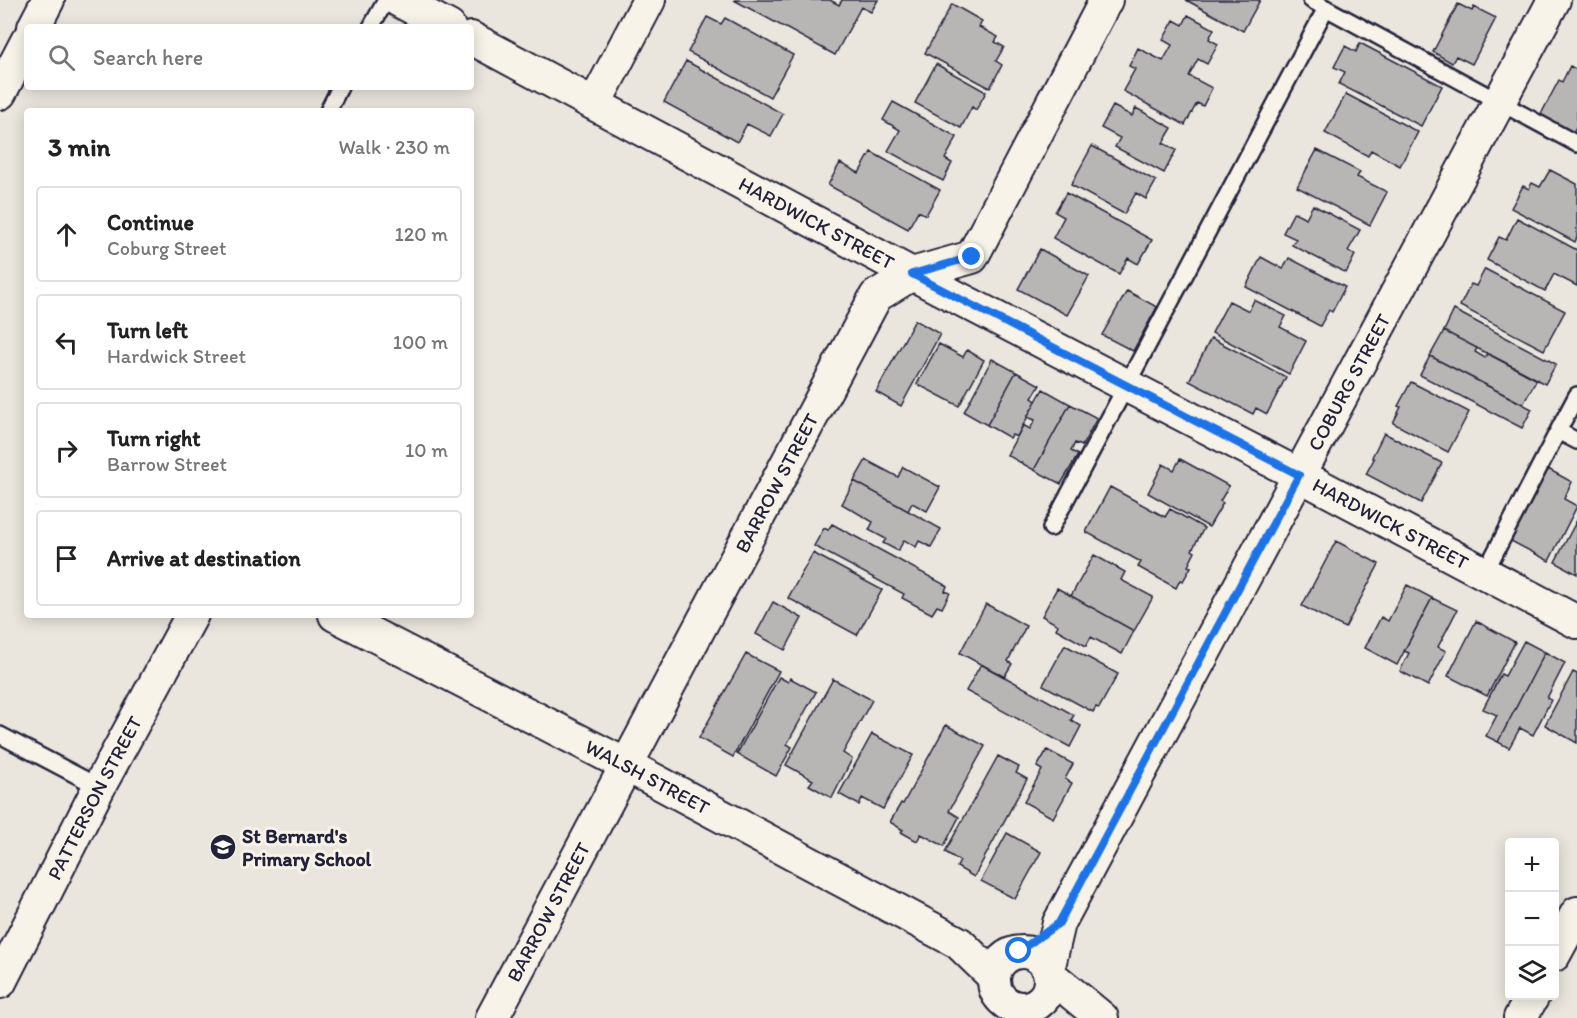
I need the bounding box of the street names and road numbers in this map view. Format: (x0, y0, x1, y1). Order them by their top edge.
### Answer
street label: HARDWICK STREET (735, 172, 899, 274)
street label: COBURG STREET (1303, 309, 1396, 455)
street label: BARROW STREET (730, 409, 823, 557)
street label: HARDWICK STREET (1309, 472, 1473, 575)
street label: PATTERSON STREET (42, 712, 147, 884)
street label: WALSH STREET (581, 734, 714, 820)
street label: BARROW STREET (501, 838, 595, 986)

